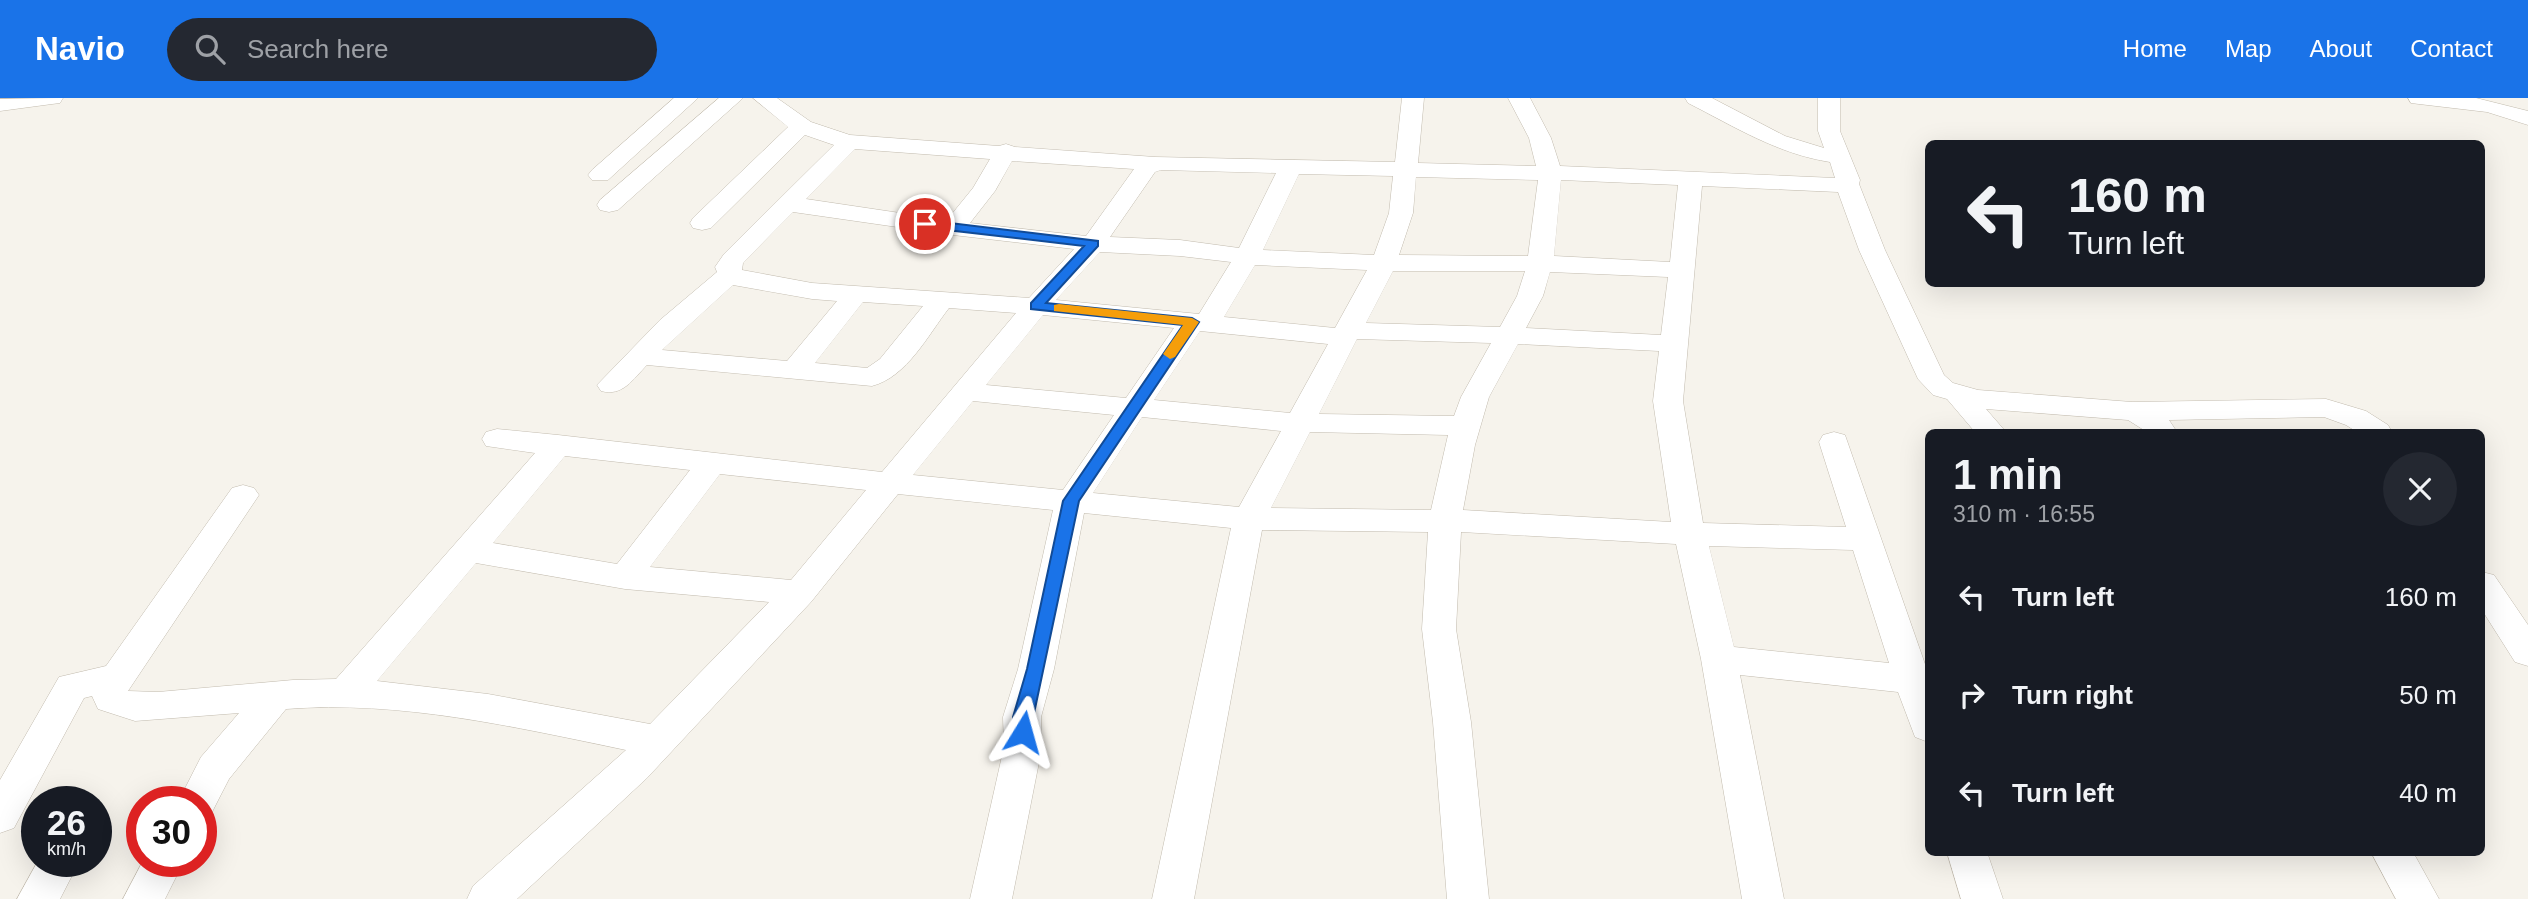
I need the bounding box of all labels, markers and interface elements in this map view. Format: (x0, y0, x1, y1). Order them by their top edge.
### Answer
search box (167, 18, 657, 81)
text: Navio (35, 30, 125, 67)
icon: search (191, 30, 229, 68)
text: Search here (247, 34, 389, 64)
text: Home (2123, 35, 2187, 62)
text: Map (2225, 35, 2272, 62)
text: About (2310, 35, 2372, 62)
text: Contact (2410, 35, 2493, 62)
icon: left (1953, 168, 2044, 259)
text: 160 m (2068, 168, 2207, 222)
pin (895, 194, 955, 254)
icon: arrive (906, 205, 944, 243)
text: Turn left (2068, 225, 2184, 261)
text: 1 min (1953, 451, 2063, 498)
button: close (2383, 452, 2457, 526)
text: 310 m · 16:55 (1953, 501, 2095, 527)
icon: left (1953, 578, 1991, 616)
text: Turn left (2012, 582, 2114, 612)
text: 160 m (2385, 582, 2457, 612)
icon: right (1953, 676, 1991, 714)
text: Turn right (2012, 680, 2133, 710)
text: 50 m (2399, 680, 2457, 710)
position arrow (986, 695, 1060, 769)
icon: left (1953, 774, 1991, 812)
text: Turn left (2012, 778, 2114, 808)
text: 40 m (2399, 778, 2457, 808)
speed limit sign: 30 (126, 786, 217, 877)
text: 26 (47, 803, 86, 842)
text: km/h (47, 839, 86, 859)

